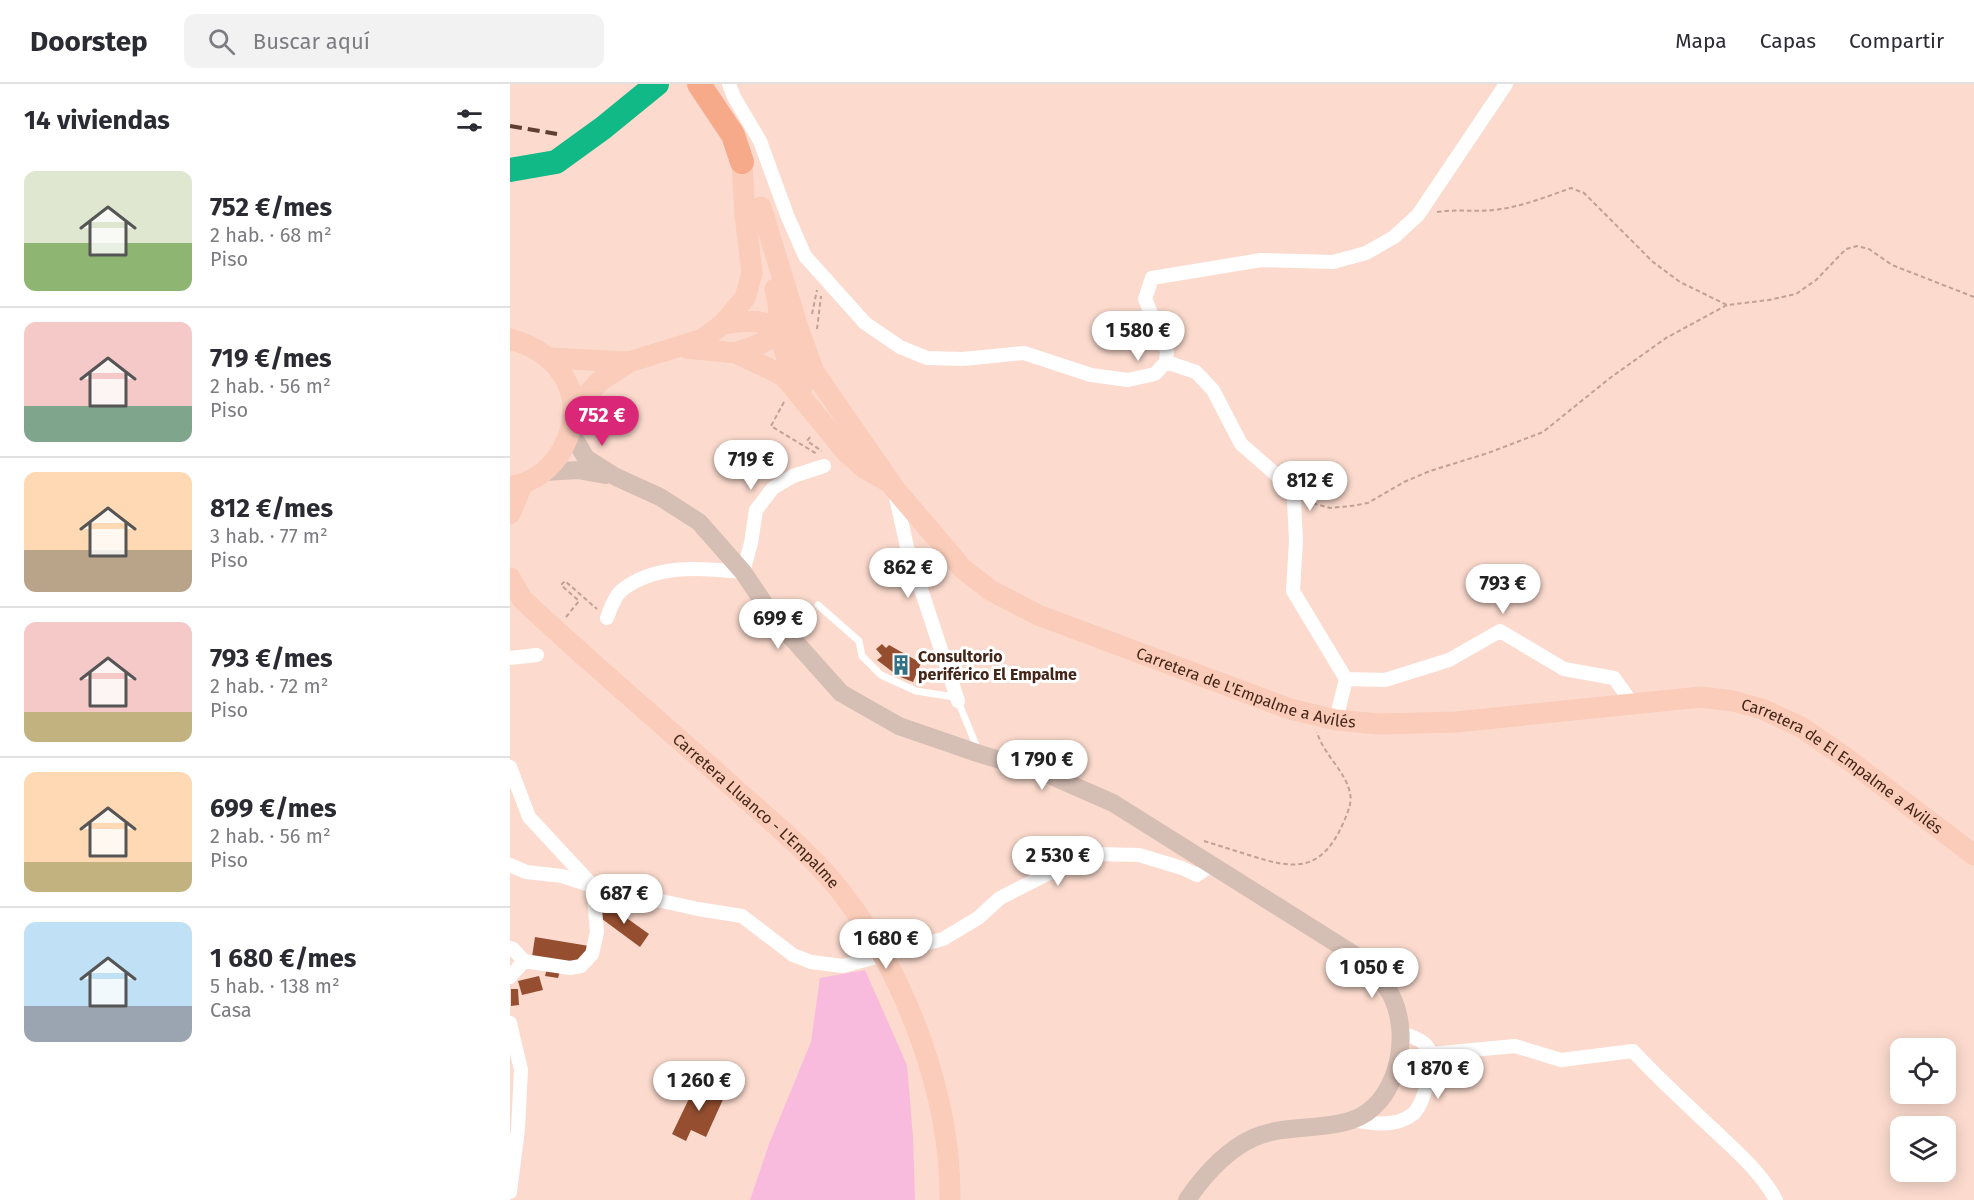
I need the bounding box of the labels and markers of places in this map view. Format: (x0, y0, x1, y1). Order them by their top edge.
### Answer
pin: 1 580 € (1083, 311, 1193, 362)
pin: 752 € (560, 396, 644, 447)
pin: 719 € (709, 440, 793, 491)
pin: 812 € (1268, 461, 1352, 512)
pin: 862 € (866, 548, 950, 599)
pin: 793 € (1461, 564, 1545, 615)
pin: 699 € (736, 599, 820, 650)
place label: Consultorio periférico El Empalme (918, 647, 1077, 684)
building icon: Consultorio periférico El Empalme (889, 653, 913, 677)
pin: 1 790 € (987, 740, 1097, 791)
pin: 2 530 € (1003, 836, 1113, 887)
pin: 687 € (582, 874, 666, 925)
pin: 1 680 € (831, 919, 941, 970)
pin: 1 050 € (1317, 948, 1427, 999)
pin: 1 870 € (1383, 1049, 1493, 1100)
pin: 1 260 € (644, 1061, 754, 1112)

